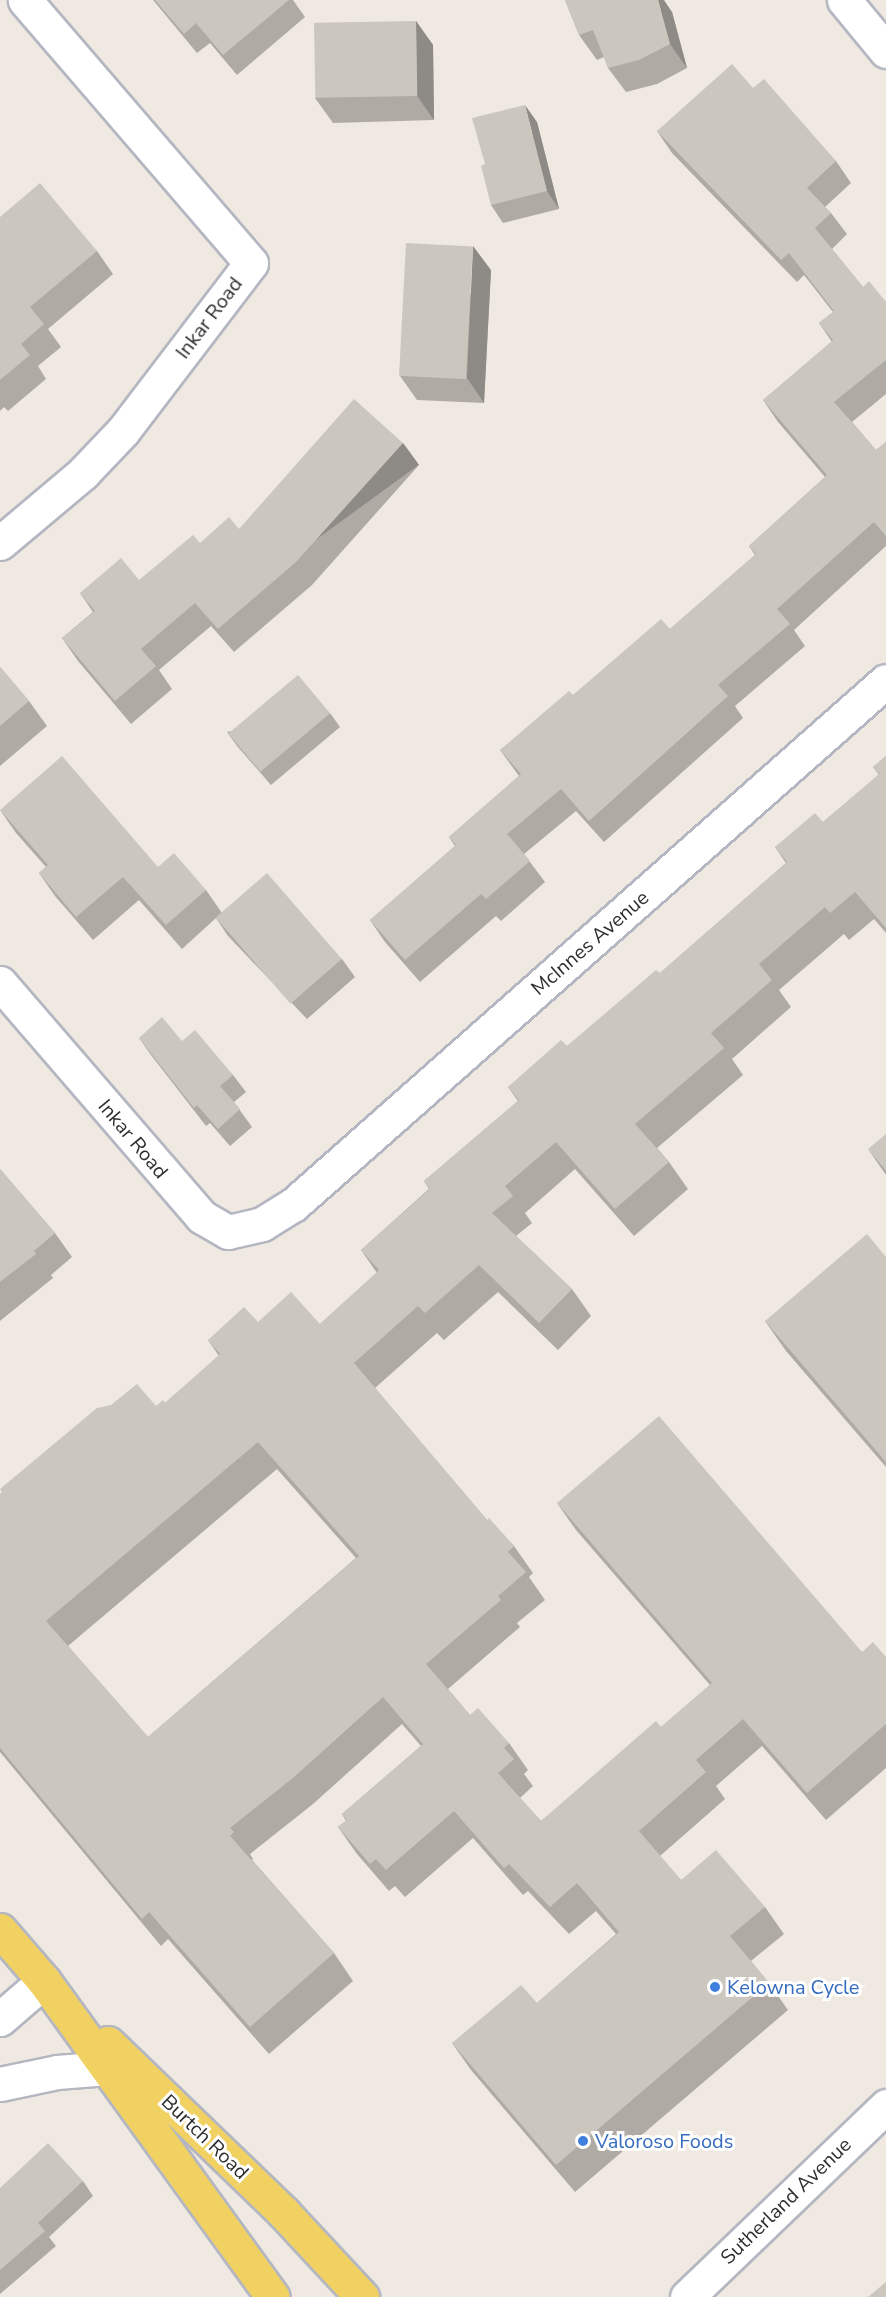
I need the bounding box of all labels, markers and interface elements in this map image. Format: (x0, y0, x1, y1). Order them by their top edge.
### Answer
street label: Inkar Road (171, 273, 247, 363)
street label: McInnes Avenue (526, 886, 654, 1000)
street label: Inkar Road (93, 1095, 173, 1183)
place label: Kelowna Cycle (727, 1975, 859, 1999)
marker: Kelowna Cycle (708, 1980, 722, 1994)
street label: Burtch Road (157, 2090, 253, 2184)
place label: Valoroso Foods (595, 2129, 733, 2153)
street label: Sutherland Avenue (716, 2132, 856, 2270)
marker: Valoroso Foods (576, 2134, 590, 2148)

